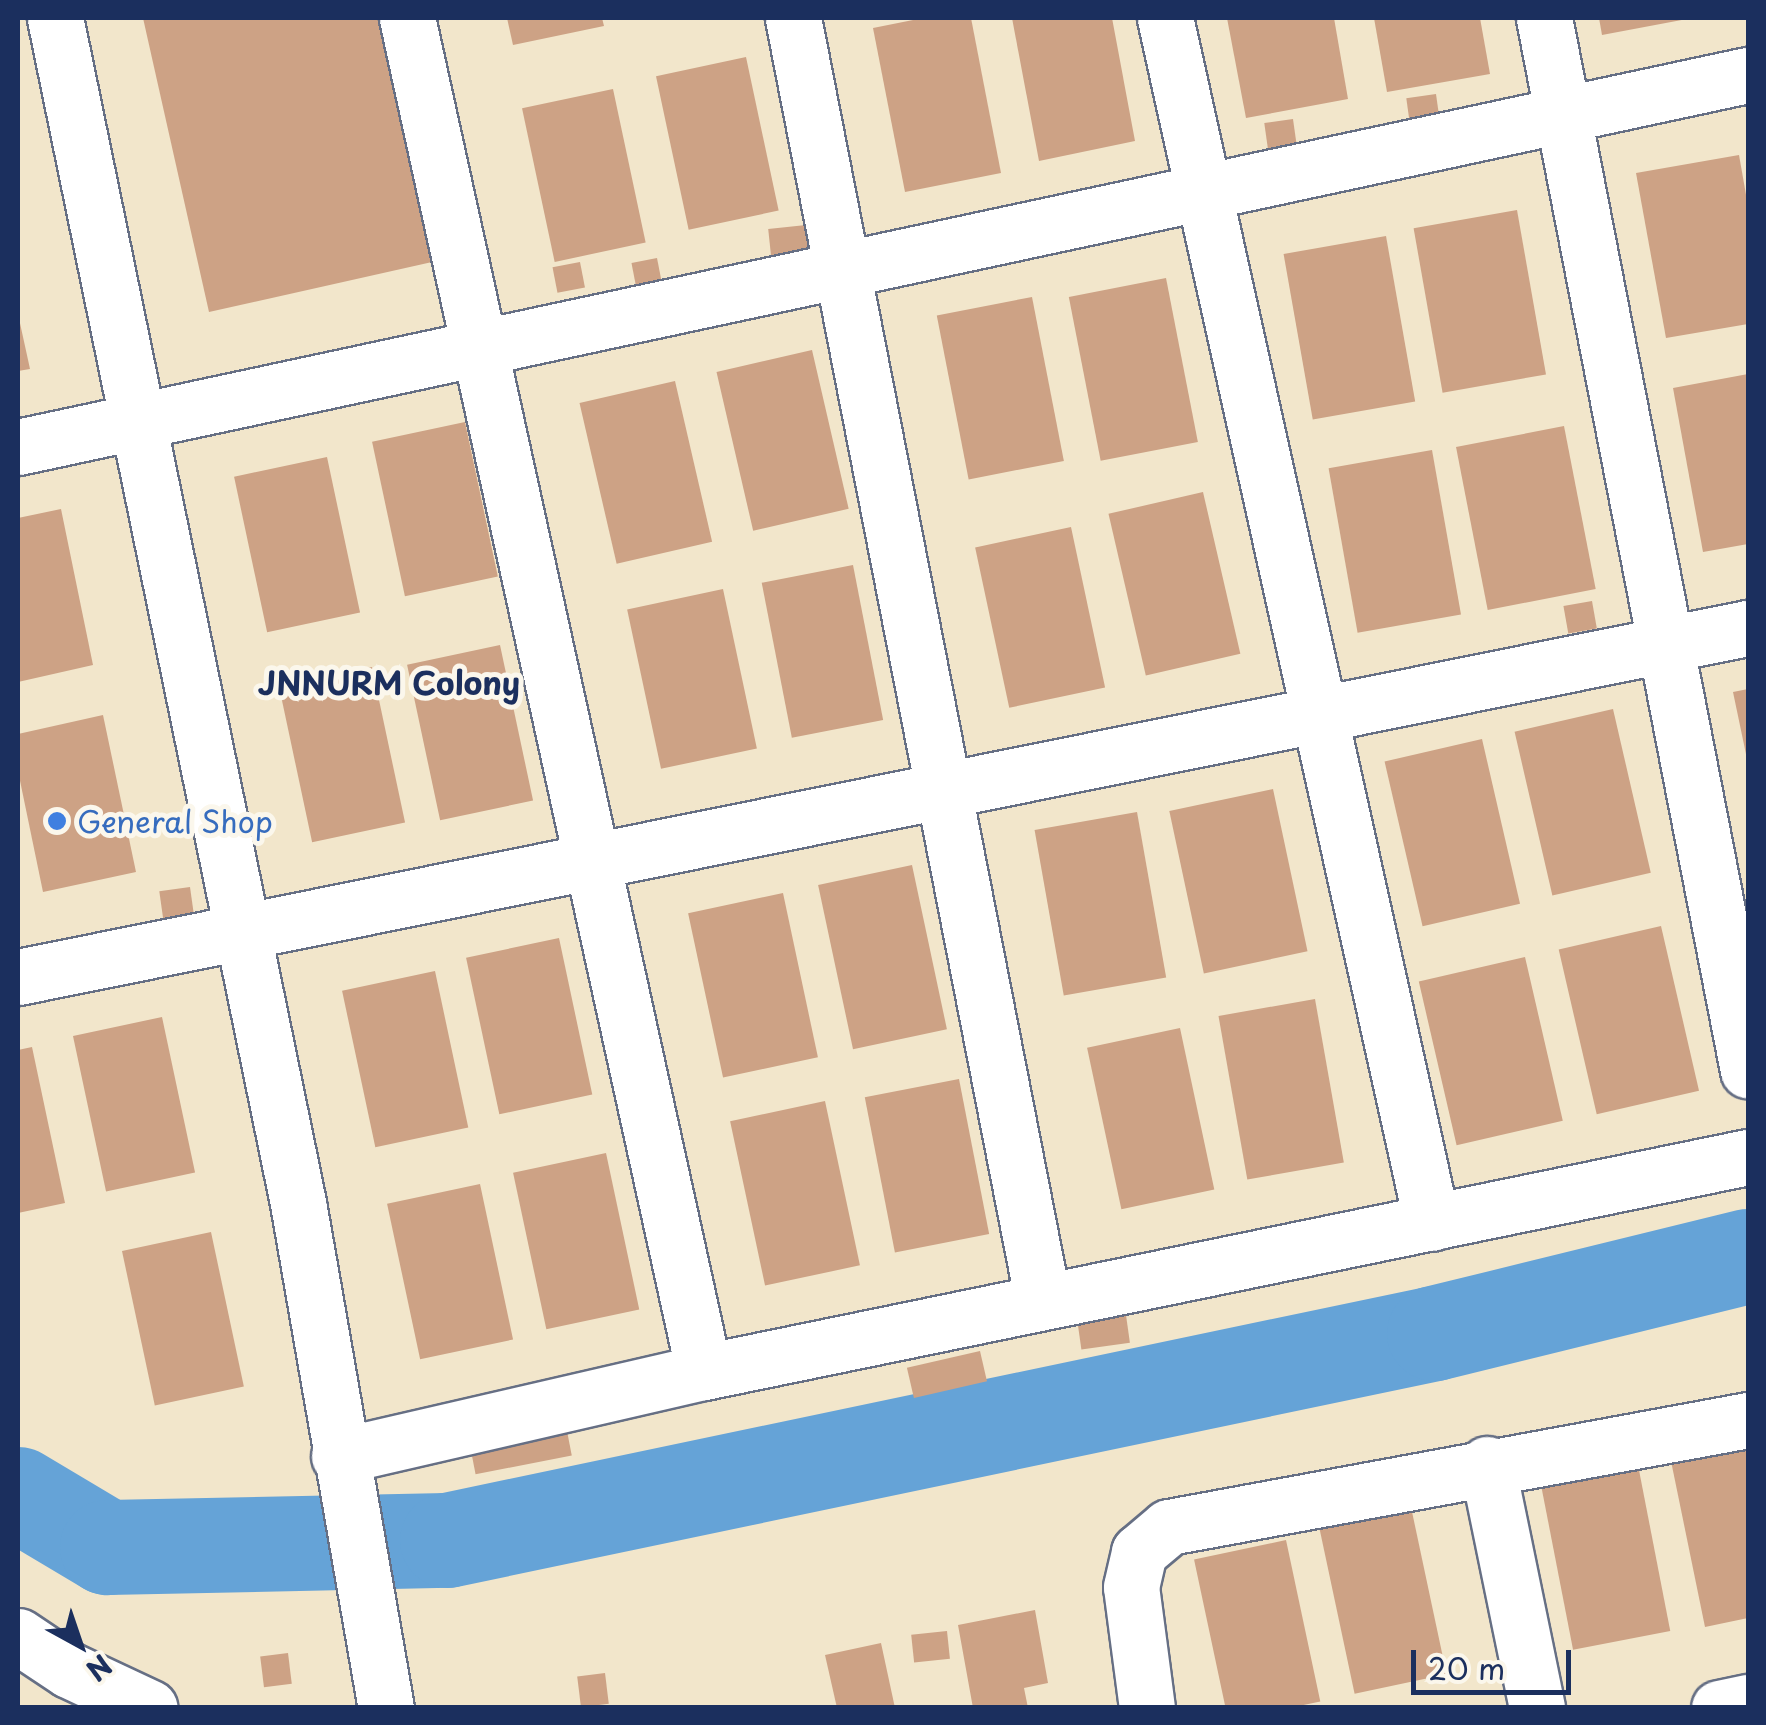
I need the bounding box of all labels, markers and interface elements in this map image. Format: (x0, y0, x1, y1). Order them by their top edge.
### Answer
district label: JNNURM Colony (257, 663, 521, 701)
place label: General Shop (77, 803, 273, 839)
marker: General Shop (46, 810, 68, 832)
north arrow (30, 1595, 130, 1695)
scale bar (1416, 1630, 1576, 1692)
text: N (77, 1645, 122, 1692)
text: 20 m (1428, 1645, 1505, 1690)

